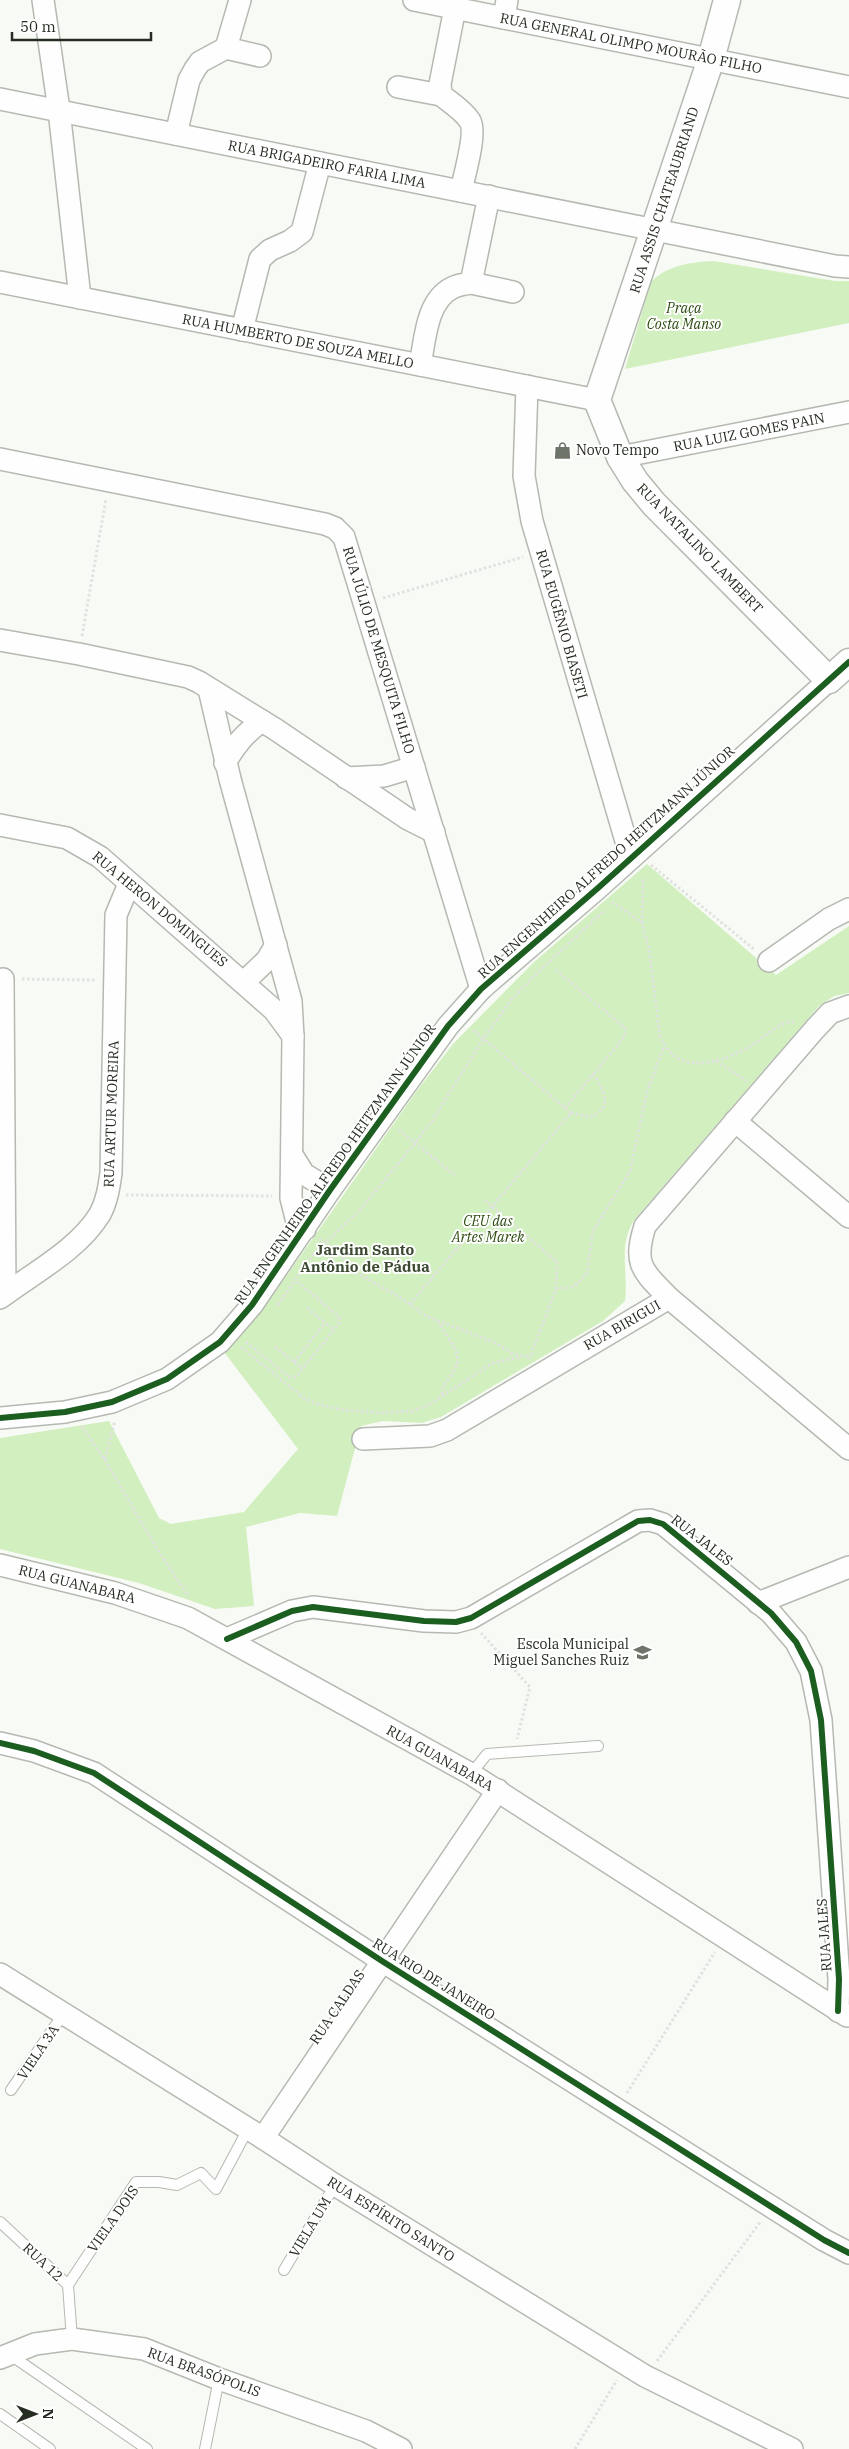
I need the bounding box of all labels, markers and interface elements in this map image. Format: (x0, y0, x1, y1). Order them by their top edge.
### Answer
street label: RUA GENERAL OLIMPO MOURÃO FILHO (498, 9, 764, 77)
scale bar (12, 10, 151, 42)
text: 50 m (20, 17, 56, 36)
street label: RUA ASSIS CHATEAUBRIAND (625, 104, 703, 295)
street label: RUA BRIGADEIRO FARIA LIMA (227, 136, 428, 192)
park label: Praça Costa Manso (647, 299, 721, 333)
street label: RUA HUMBERTO DE SOUZA MELLO (181, 310, 415, 372)
street label: RUA LUIZ GOMES PAIN (672, 408, 826, 455)
shop icon: Novo Tempo (552, 440, 572, 460)
place label: Novo Tempo (576, 441, 659, 459)
street label: RUA NATALINO LAMBERT (633, 479, 767, 617)
street label: RUA JÚLIO DE MESQUITA FILHO (339, 544, 420, 756)
street label: RUA EUGÊNIO BIASETI (532, 547, 592, 701)
street label: RUA ENGENHEIRO ALFREDO HEITZMANN JÚNIOR (473, 741, 738, 982)
street label: RUA HERON DOMINGUES (89, 847, 231, 971)
street label: RUA ENGENHEIRO ALFREDO HEITZMANN JÚNIOR (230, 1019, 440, 1308)
street label: RUA ARTUR MOREIRA (99, 1040, 123, 1188)
park label: CEU das Artes Marek (451, 1212, 525, 1246)
district label: Jardim Santo Antônio de Pádua (300, 1240, 430, 1276)
street label: RUA BIRIGUI (580, 1296, 664, 1354)
street label: RUA JALES (668, 1510, 736, 1570)
street label: RUA GUANABARA (17, 1561, 138, 1607)
place label: Escola Municipal Miguel Sanches Ruiz (493, 1635, 629, 1669)
school or university icon: Escola Municipal Miguel Sanches Ruiz (633, 1642, 653, 1662)
street label: RUA GUANABARA (383, 1721, 497, 1795)
street label: RUA JALES (812, 1898, 836, 1972)
street label: RUA RIO DE JANEIRO (369, 1934, 499, 2024)
street label: RUA CALDAS (305, 1966, 369, 2048)
street label: VIELA 3A (13, 2021, 63, 2083)
street label: RUA ESPÍRITO SANTO (324, 2172, 459, 2266)
street label: VIELA DOIS (83, 2182, 143, 2256)
street label: VIELA UM (285, 2194, 335, 2260)
street label: RUA 12 (19, 2239, 67, 2285)
street label: RUA BRASÓPOLIS (145, 2342, 263, 2401)
north arrow (10, 2389, 60, 2439)
text: N (39, 2408, 57, 2420)

